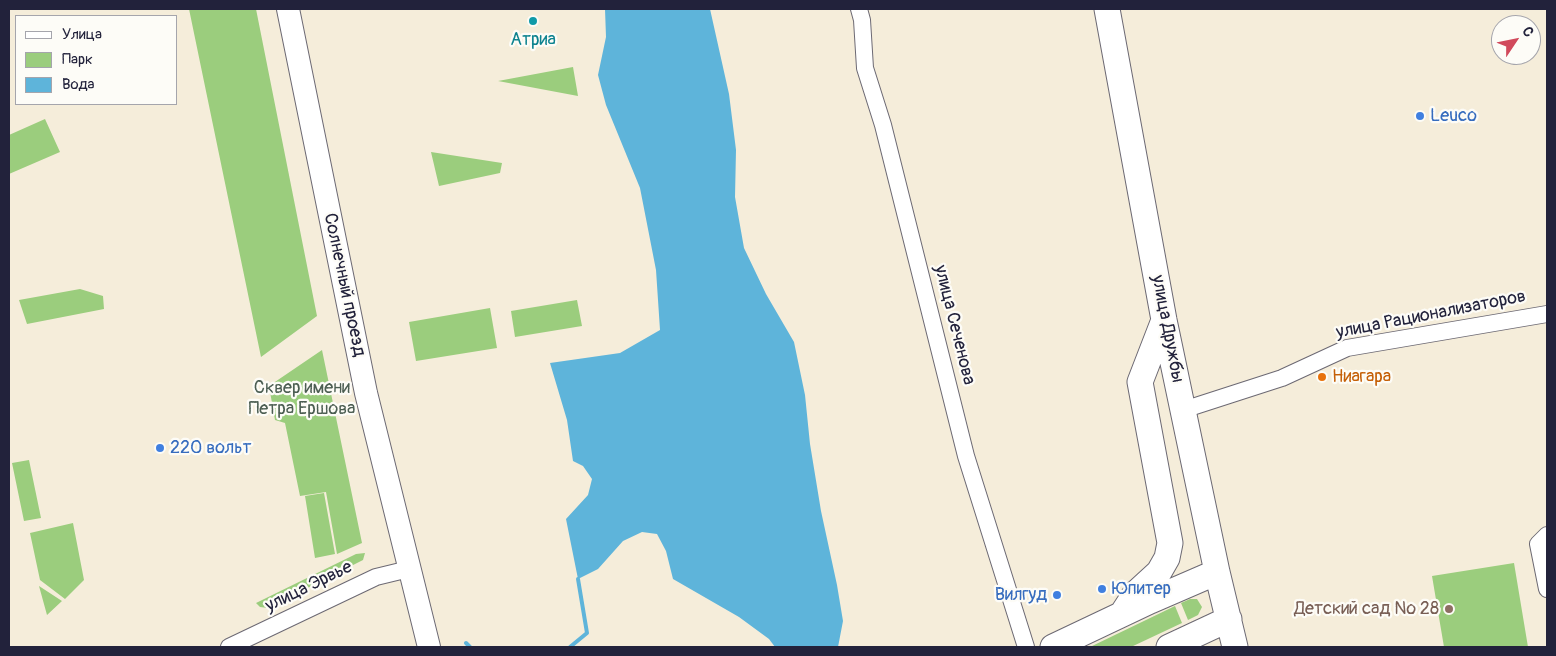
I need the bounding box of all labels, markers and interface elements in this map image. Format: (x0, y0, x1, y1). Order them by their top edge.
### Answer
legend (15, 15, 178, 105)
marker: Атриа (527, 15, 539, 27)
north arrow (1491, 15, 1541, 65)
text: С (1519, 24, 1537, 40)
text: Улица (62, 25, 102, 44)
place label: Атриа (510, 29, 556, 51)
text: Парк (62, 50, 93, 69)
text: Вода (62, 75, 95, 94)
place label: Leuco (1430, 105, 1477, 127)
marker: Leuco (1414, 110, 1426, 122)
street label: Солнечный проезд (318, 211, 370, 359)
street label: улица Сеченова (929, 263, 979, 387)
street label: улица Дружбы (1146, 273, 1188, 385)
street label: улица Рационализаторов (1334, 286, 1528, 344)
place label: Ниагара (1332, 366, 1391, 388)
marker: Ниагара (1316, 371, 1328, 383)
park label: Сквер имени Петра Ершова (249, 377, 355, 419)
place label: 220 вольт (170, 437, 252, 459)
marker: 220 вольт (154, 442, 166, 454)
street label: улица Эрвье (262, 557, 356, 617)
place label: Юпитер (1112, 578, 1171, 600)
marker: Юпитер (1096, 583, 1108, 595)
place label: Вилгуд (995, 584, 1047, 606)
marker: Вилгуд (1051, 589, 1063, 601)
place label: Детский сад № 28 (1294, 598, 1439, 620)
marker: Детский сад № 28 (1443, 603, 1455, 615)

